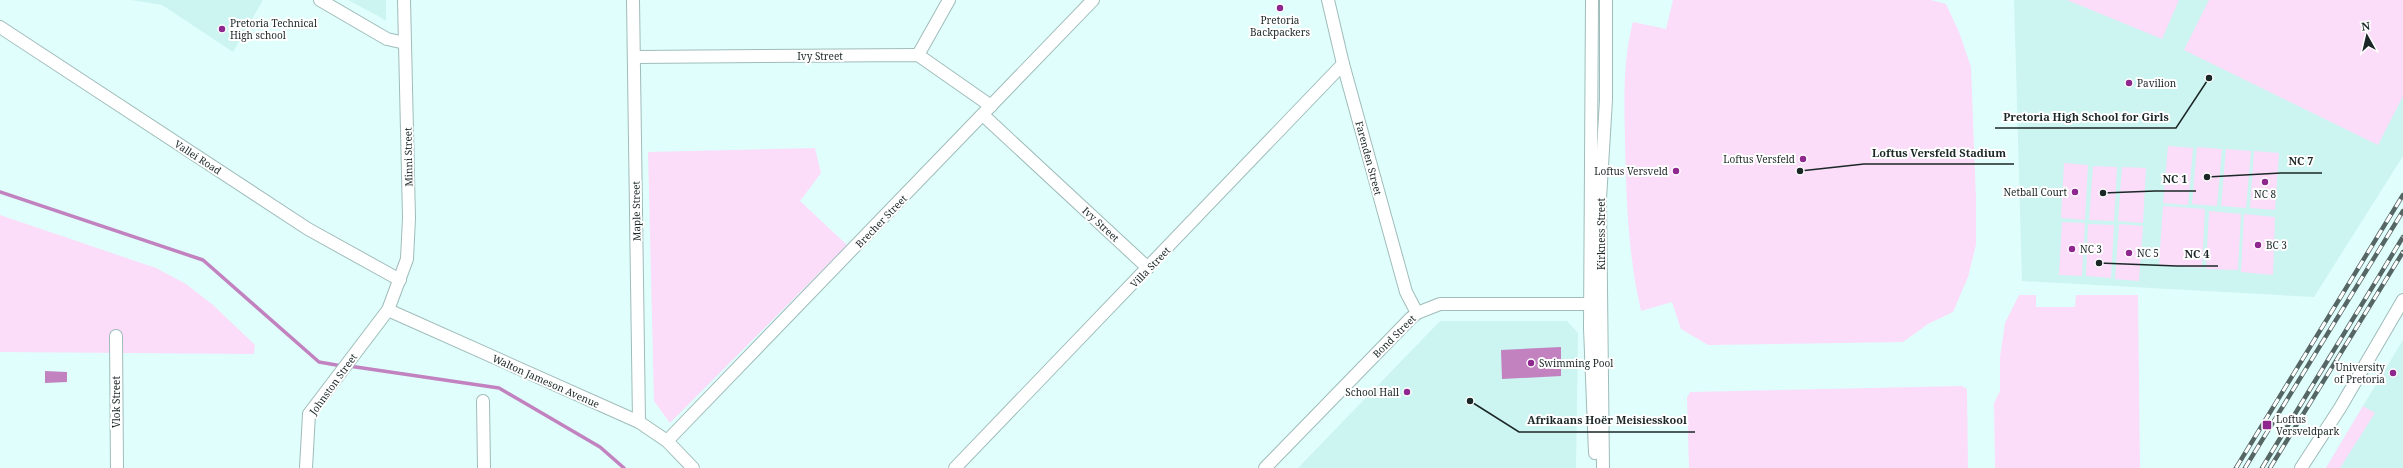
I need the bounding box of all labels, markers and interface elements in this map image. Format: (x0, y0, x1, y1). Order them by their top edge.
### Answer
marker: Pretoria Backpackers (1275, 3, 1285, 13)
place label: Pretoria Backpackers (1250, 13, 1310, 39)
place label: Pretoria Technical High school (230, 16, 317, 42)
north arrow (2347, 16, 2387, 56)
text: N (2360, 18, 2371, 34)
marker: Pretoria Technical High school (217, 24, 227, 34)
street label: Ivy Street (797, 49, 843, 63)
place label: Pavilion (2137, 76, 2177, 90)
marker: Pavilion (2124, 78, 2134, 88)
callout: Pretoria High School for Girls (1995, 105, 2176, 128)
text: Pretoria High School for Girls (2003, 109, 2169, 124)
street label: Farenden Street (1352, 119, 1386, 197)
street label: Minni Street (400, 127, 416, 187)
street label: Vallei Road (172, 137, 224, 177)
callout: Loftus Versfeld Stadium (1864, 141, 2014, 164)
text: Loftus Versfeld Stadium (1872, 145, 2006, 160)
callout: NC 7 (2281, 150, 2322, 173)
place label: Loftus Versfeld (1723, 152, 1795, 166)
text: NC 7 (2288, 153, 2314, 168)
marker: Loftus Versfeld (1798, 154, 1808, 164)
place label: Loftus Versveld (1594, 164, 1668, 178)
marker: Loftus Versveld (1671, 166, 1681, 176)
callout: NC 1 (2155, 168, 2196, 191)
text: NC 1 (2162, 171, 2188, 186)
marker: NC 8 (2260, 177, 2270, 187)
street label: Maple Street (628, 180, 644, 241)
place label: Netball Court (2003, 185, 2067, 199)
marker: Netball Court (2070, 187, 2080, 197)
place label: NC 8 (2254, 187, 2276, 201)
street label: Brecher Street (852, 191, 910, 250)
street label: Kirkness Street (1594, 197, 1608, 270)
street label: Ivy Street (1080, 203, 1123, 245)
place label: BC 3 (2266, 238, 2287, 252)
marker: BC 3 (2253, 240, 2263, 250)
place label: NC 3 (2080, 242, 2102, 256)
street label: Villa Street (1127, 243, 1174, 291)
callout: NC 4 (2177, 243, 2218, 266)
marker: NC 3 (2067, 244, 2077, 254)
place label: NC 5 (2137, 246, 2159, 260)
text: NC 4 (2184, 246, 2210, 261)
marker: NC 5 (2124, 248, 2134, 258)
street label: Bond Street (1369, 311, 1419, 361)
street label: Johnston Street (305, 350, 360, 418)
street label: Walton Jameson Avenue (490, 351, 602, 411)
place label: Swimming Pool (1539, 356, 1613, 370)
marker: Swimming Pool (1526, 358, 1536, 368)
place label: University of Pretoria (2334, 360, 2385, 386)
marker: University of Pretoria (2388, 368, 2398, 378)
street label: Vlok Street (109, 376, 123, 428)
place label: School Hall (1345, 385, 1399, 399)
marker: School Hall (1402, 387, 1412, 397)
callout: Afrikaans Hoër Meisiesskool (1519, 409, 1695, 432)
text: Afrikaans Hoër Meisiesskool (1527, 412, 1687, 427)
place label: Loftus Versveldpark (2276, 412, 2340, 438)
marker: Loftus Versveldpark (2261, 419, 2273, 431)

